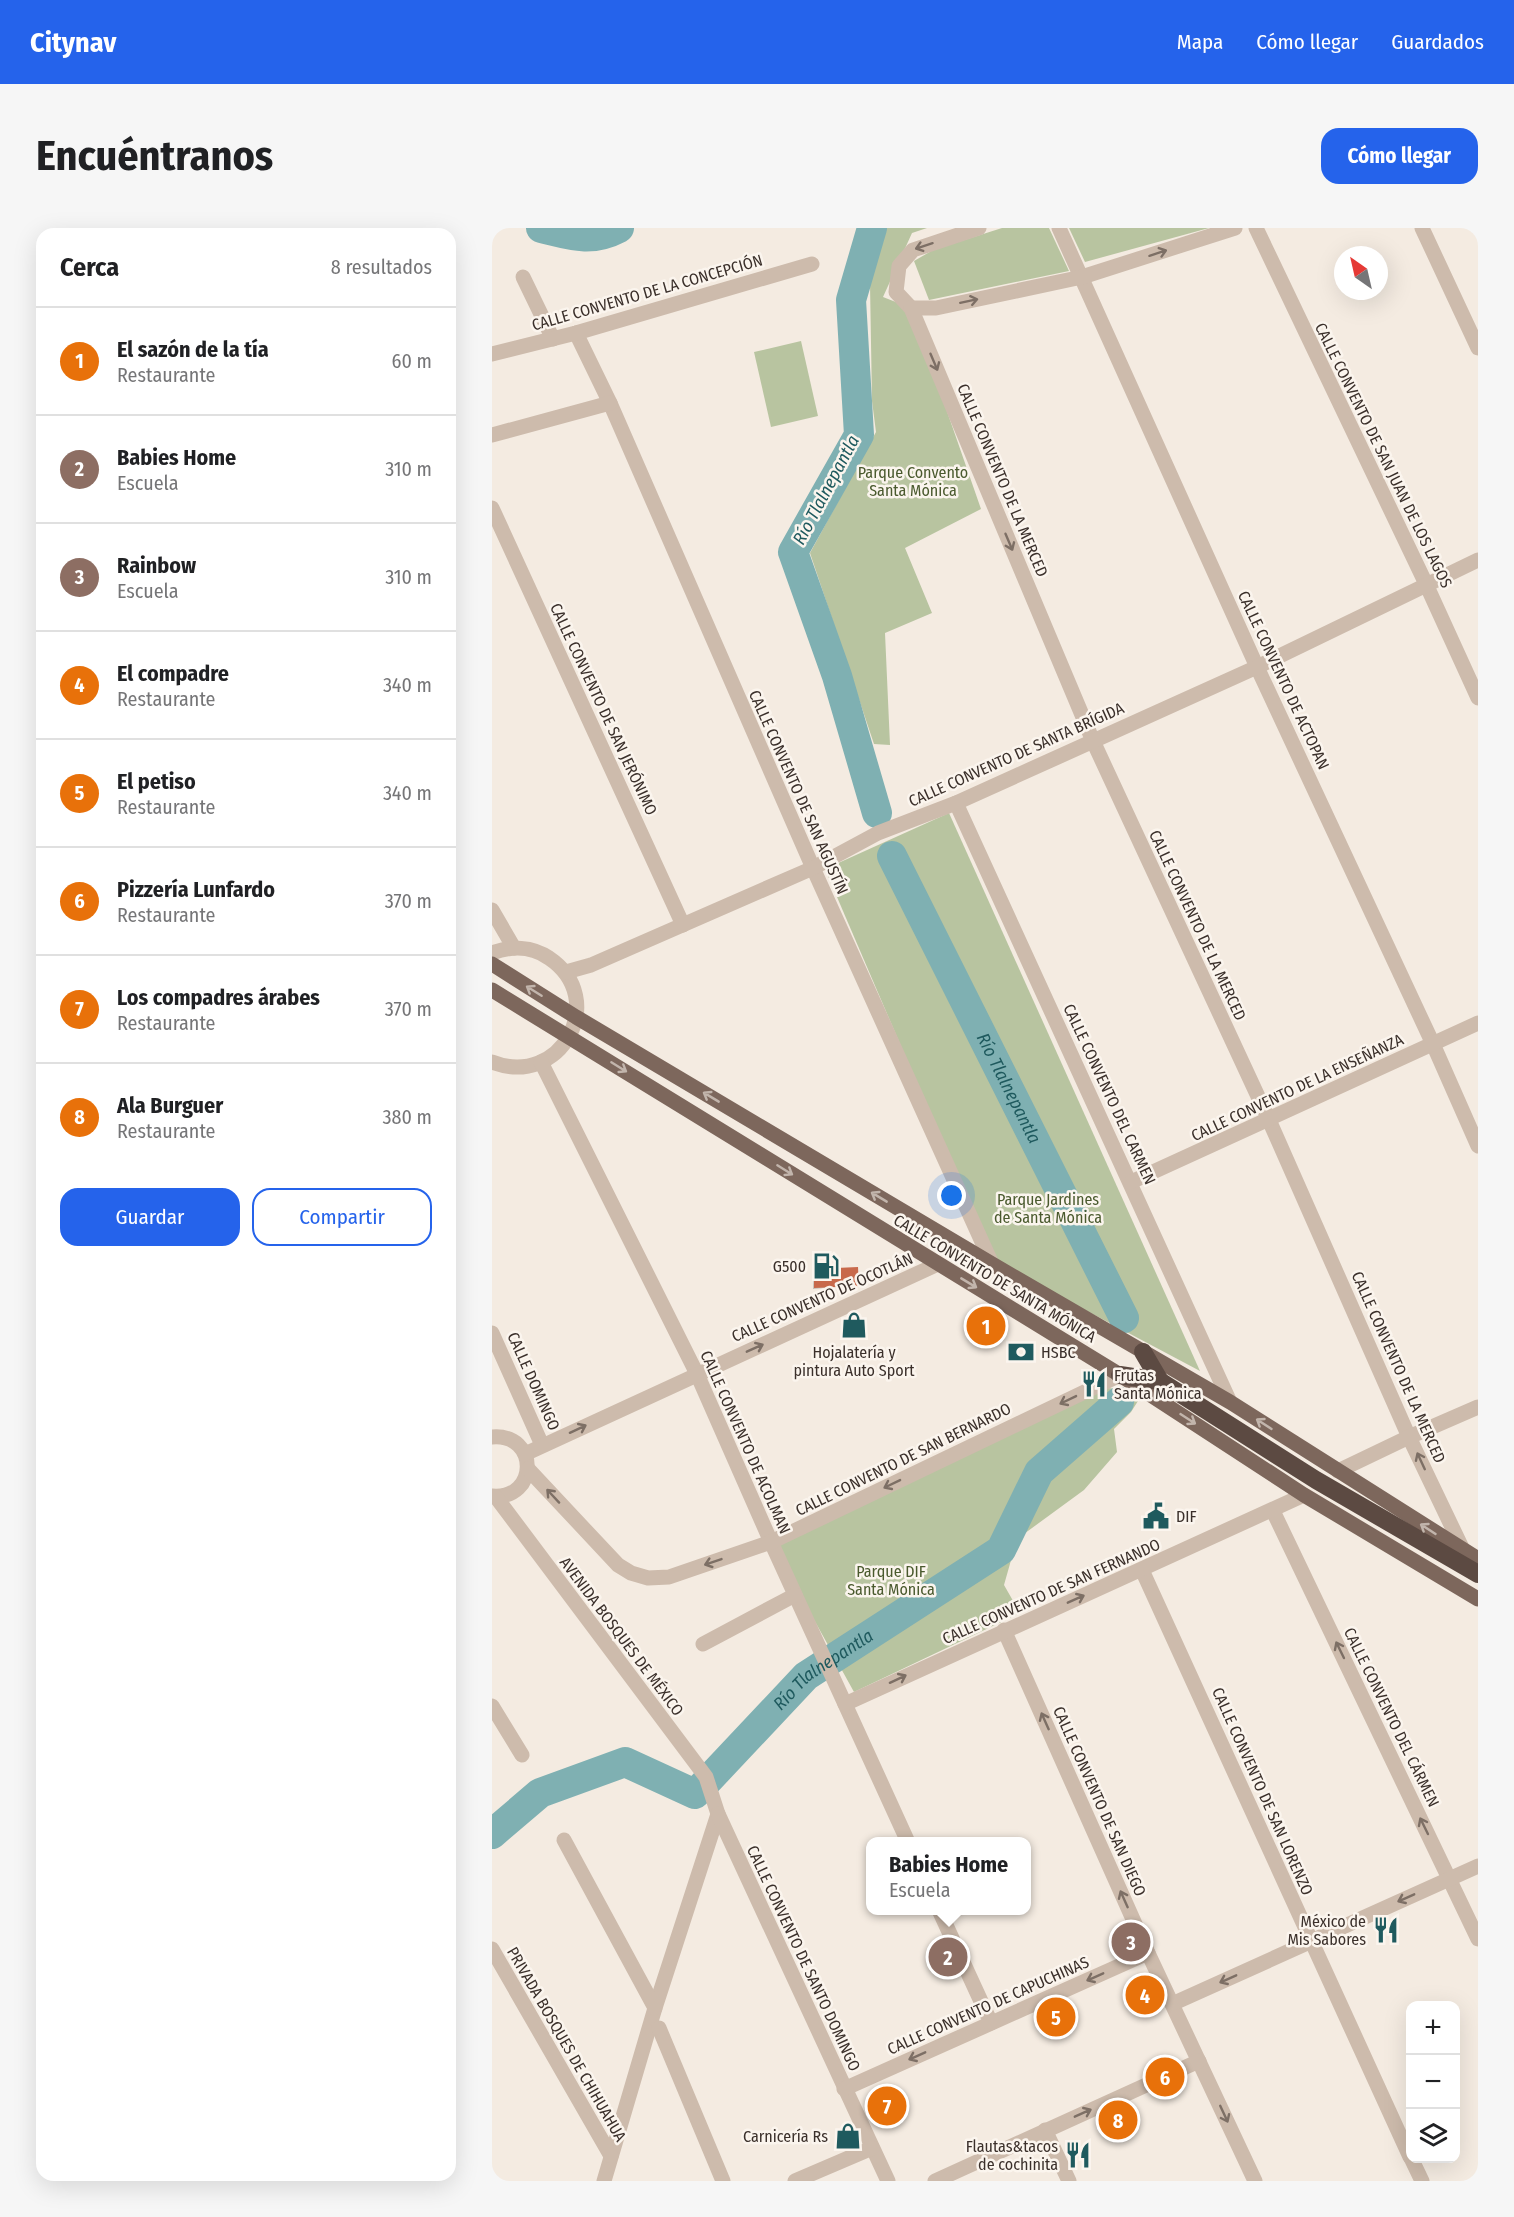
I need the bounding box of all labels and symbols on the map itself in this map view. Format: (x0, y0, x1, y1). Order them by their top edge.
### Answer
one-way arrow (915, 241, 934, 252)
north arrow (1334, 246, 1388, 300)
one-way arrow (1148, 247, 1167, 258)
street label: CALLE CONVENTO DE LA CONCEPCIÓN (530, 250, 765, 335)
one-way arrow (959, 295, 978, 306)
street label: CALLE CONVENTO DE SAN JUAN DE LOS LAGOS (1311, 320, 1456, 591)
one-way arrow (929, 352, 940, 370)
street label: CALLE CONVENTO DE LA MERCED (953, 381, 1052, 580)
water label: Río Tlalnepantla (788, 432, 864, 548)
park label: Parque Convento Santa Mónica (858, 463, 968, 500)
one-way arrow (1004, 532, 1015, 550)
street label: CALLE CONVENTO DE ACTOPAN (1234, 588, 1333, 772)
street label: CALLE CONVENTO DE SAN JERÓNIMO (546, 600, 661, 818)
street label: CALLE CONVENTO DE SAN AGUSTÍN (745, 687, 852, 897)
street label: CALLE CONVENTO DE SANTA BRÍGIDA (906, 698, 1127, 811)
street label: CALLE CONVENTO DE LA MERCED (1145, 827, 1250, 1023)
one-way arrow (526, 984, 543, 996)
street label: CALLE CONVENTO DEL CARMEN (1059, 1001, 1160, 1188)
water label: Río Tlalnepantla (972, 1029, 1046, 1147)
street label: CALLE CONVENTO DE LA ENSEÑANZA (1188, 1030, 1407, 1145)
one-way arrow (610, 1061, 627, 1073)
one-way arrow (703, 1091, 720, 1103)
one-way arrow (776, 1164, 793, 1176)
your location (937, 1181, 966, 1210)
one-way arrow (871, 1190, 888, 1202)
park label: Parque Jardines de Santa Mónica (994, 1190, 1102, 1227)
street label: CALLE CONVENTO DE SANTA MÓNICA (890, 1210, 1100, 1347)
street label: CALLE CONVENTO DE OCOTLÁN (729, 1249, 916, 1346)
fuel station icon: G500 (811, 1251, 841, 1281)
place label: G500 (773, 1257, 806, 1276)
street label: CALLE CONVENTO DE LA MERCED (1348, 1268, 1449, 1466)
one-way arrow (960, 1278, 977, 1290)
pin: 1 (966, 1304, 1006, 1348)
shop icon: Hojalatería y pintura Auto Sport (839, 1310, 869, 1340)
street label: CALLE DOMINGO (503, 1329, 564, 1433)
bank icon: HSBC (1006, 1337, 1036, 1367)
one-way arrow (746, 1341, 764, 1353)
place label: Hojalatería y pintura Auto Sport (794, 1343, 915, 1380)
place label: HSBC (1041, 1343, 1076, 1362)
street label: CALLE CONVENTO DE ACOLMAN (696, 1348, 795, 1537)
place label: Frutas Santa Mónica (1114, 1366, 1202, 1403)
restaurant icon: Frutas Santa Mónica (1079, 1369, 1109, 1399)
one-way arrow (1059, 1395, 1077, 1407)
street label: CALLE CONVENTO DE SAN BERNARDO (793, 1399, 1014, 1520)
one-way arrow (1179, 1414, 1196, 1426)
one-way arrow (1256, 1417, 1273, 1429)
one-way arrow (568, 1422, 586, 1434)
one-way arrow (1415, 1452, 1427, 1470)
one-way arrow (883, 1479, 901, 1491)
one-way arrow (546, 1489, 560, 1504)
public building icon: DIF (1141, 1501, 1171, 1531)
place label: DIF (1176, 1507, 1197, 1526)
one-way arrow (1420, 1522, 1437, 1534)
street label: CALLE CONVENTO DE SAN FERNANDO (939, 1535, 1163, 1648)
street label: AVENIDA BOSQUES DE MÉXICO (556, 1553, 687, 1719)
one-way arrow (704, 1557, 723, 1568)
park label: Parque DIF Santa Mónica (847, 1562, 935, 1599)
one-way arrow (1066, 1593, 1084, 1604)
street label: CALLE CONVENTO DEL CÁRMEN (1340, 1624, 1443, 1810)
water label: Río Tlalnepantla (769, 1625, 877, 1715)
one-way arrow (1333, 1641, 1345, 1659)
one-way arrow (889, 1673, 907, 1685)
street label: CALLE CONVENTO DE SAN LORENZO (1208, 1684, 1317, 1898)
street label: CALLE CONVENTO DE SAN DIEGO (1049, 1703, 1150, 1899)
one-way arrow (1038, 1713, 1050, 1731)
one-way arrow (1418, 1817, 1430, 1835)
street label: CALLE CONVENTO DE SANTO DOMINGO (743, 1842, 864, 2074)
one-way arrow (1118, 1891, 1129, 1909)
one-way arrow (1397, 1893, 1415, 1905)
place label: México de Mis Sabores (1287, 1912, 1366, 1949)
restaurant icon: México de Mis Sabores (1371, 1915, 1401, 1945)
pin: 3 (1112, 1920, 1150, 1964)
pin: 2 (928, 1934, 968, 1980)
street label: PRIVADA BOSQUES DE CHIHUAHUA (503, 1944, 630, 2145)
street label: CALLE CONVENTO DE CAPUCHINAS (885, 1952, 1092, 2059)
one-way arrow (1086, 1971, 1104, 1983)
pin: 4 (1126, 1972, 1164, 2018)
one-way arrow (1219, 1973, 1237, 1985)
pin: 5 (1036, 1994, 1076, 2040)
one-way arrow (908, 2051, 926, 2063)
pin: 6 (1146, 2054, 1184, 2100)
pin: 7 (868, 2084, 906, 2128)
pin: 8 (1098, 2098, 1138, 2142)
one-way arrow (1218, 2104, 1230, 2122)
one-way arrow (1074, 2106, 1092, 2118)
shop icon: Carnicería Rs (833, 2121, 863, 2151)
place label: Carnicería Rs (743, 2127, 828, 2146)
place label: Flautas&tacos de cochinita (966, 2137, 1058, 2174)
restaurant icon: Flautas&tacos de cochinita (1063, 2140, 1093, 2170)

